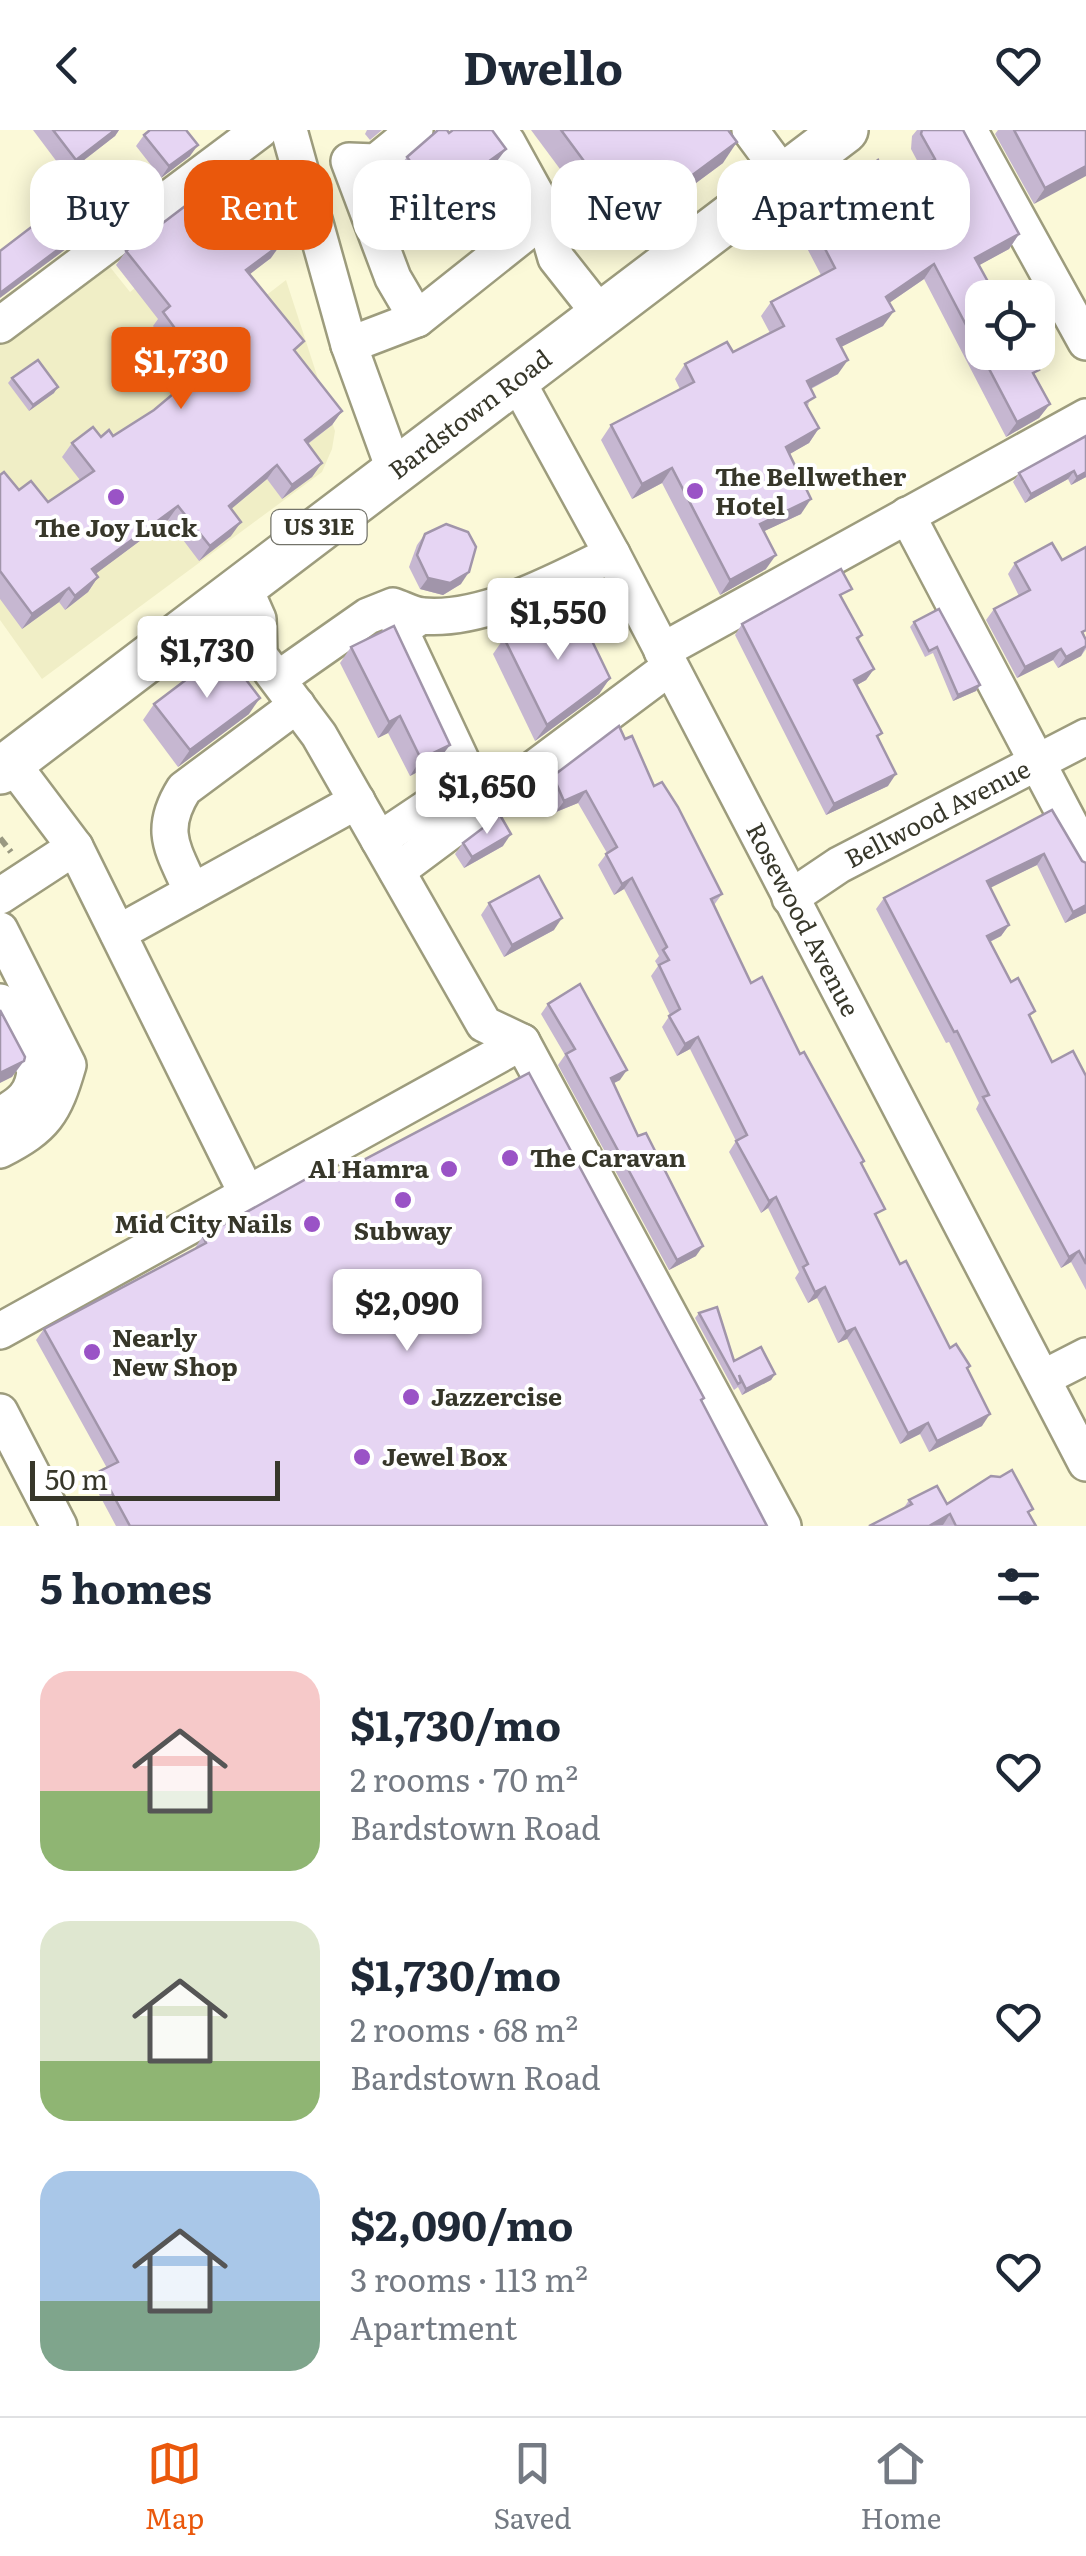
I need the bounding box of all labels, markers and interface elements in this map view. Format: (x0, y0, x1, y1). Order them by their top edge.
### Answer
text: Dwello (463, 32, 623, 99)
icon: back (40, 38, 95, 93)
icon: heart (991, 38, 1046, 93)
chip: Buy (30, 160, 164, 250)
chip: Rent (184, 160, 333, 250)
chip: Filters (353, 160, 531, 250)
chip: New (551, 160, 697, 250)
chip: Apartment (717, 160, 970, 250)
map controls (965, 280, 1055, 370)
button: locate (965, 280, 1055, 370)
pin: $1,730 (100, 327, 262, 412)
text: $1,730 (133, 335, 229, 383)
street label: Bardstown Road (380, 339, 558, 487)
place label: The Bellwether Hotel (715, 457, 907, 523)
marker: The Bellwether Hotel (684, 480, 706, 502)
marker: The Joy Luck (105, 486, 127, 508)
place label: The Joy Luck (35, 508, 198, 545)
road number: US 31E (272, 510, 366, 544)
pin: $1,550 (477, 578, 639, 663)
text: $1,550 (509, 586, 607, 634)
pin: $1,730 (126, 616, 288, 701)
text: $1,730 (159, 624, 255, 672)
street label: Bellwood Avenue (838, 749, 1036, 876)
pin: $1,650 (406, 752, 568, 837)
text: $1,650 (438, 760, 536, 808)
street label: Rosewood Avenue (738, 815, 870, 1023)
place label: The Caravan (530, 1138, 686, 1175)
marker: The Caravan (499, 1147, 521, 1169)
place label: Al Hamra (308, 1149, 430, 1186)
marker: Al Hamra (438, 1158, 460, 1180)
marker: Subway (392, 1189, 414, 1211)
place label: Mid City Nails (115, 1204, 292, 1241)
place label: Subway (354, 1211, 453, 1248)
marker: Mid City Nails (301, 1213, 323, 1235)
pin: $2,090 (326, 1269, 488, 1354)
text: $2,090 (355, 1277, 459, 1325)
place label: Nearly New Shop (112, 1318, 238, 1384)
marker: Nearly New Shop (81, 1341, 103, 1363)
place label: Jazzercise (431, 1377, 562, 1414)
marker: Jazzercise (400, 1386, 422, 1408)
place label: Jewel Box (382, 1437, 507, 1474)
marker: Jewel Box (351, 1446, 373, 1468)
scale bar (30, 1456, 280, 1500)
text: 50 m (45, 1457, 108, 1499)
text: 5 homes (40, 1555, 212, 1617)
icon: filters (991, 1559, 1046, 1614)
text: $1,730/mo (350, 1692, 561, 1754)
icon: home (120, 1711, 240, 1831)
icon: heart (991, 1744, 1046, 1799)
text: 2 rooms · 70 m² (350, 1754, 578, 1802)
text: Bardstown Road (350, 1802, 601, 1850)
text: $1,730/mo (350, 1942, 561, 2004)
icon: home (120, 1961, 240, 2081)
icon: heart (991, 1994, 1046, 2049)
text: 2 rooms · 68 m² (350, 2004, 578, 2052)
text: Bardstown Road (350, 2052, 601, 2100)
text: $2,090/mo (350, 2192, 574, 2254)
icon: home (120, 2211, 240, 2331)
icon: heart (991, 2244, 1046, 2299)
text: 3 rooms · 113 m² (350, 2254, 588, 2302)
text: Apartment (350, 2302, 517, 2350)
tab: Map (145, 2436, 204, 2538)
tab: Saved (493, 2436, 571, 2538)
tab: Home (861, 2436, 941, 2538)

